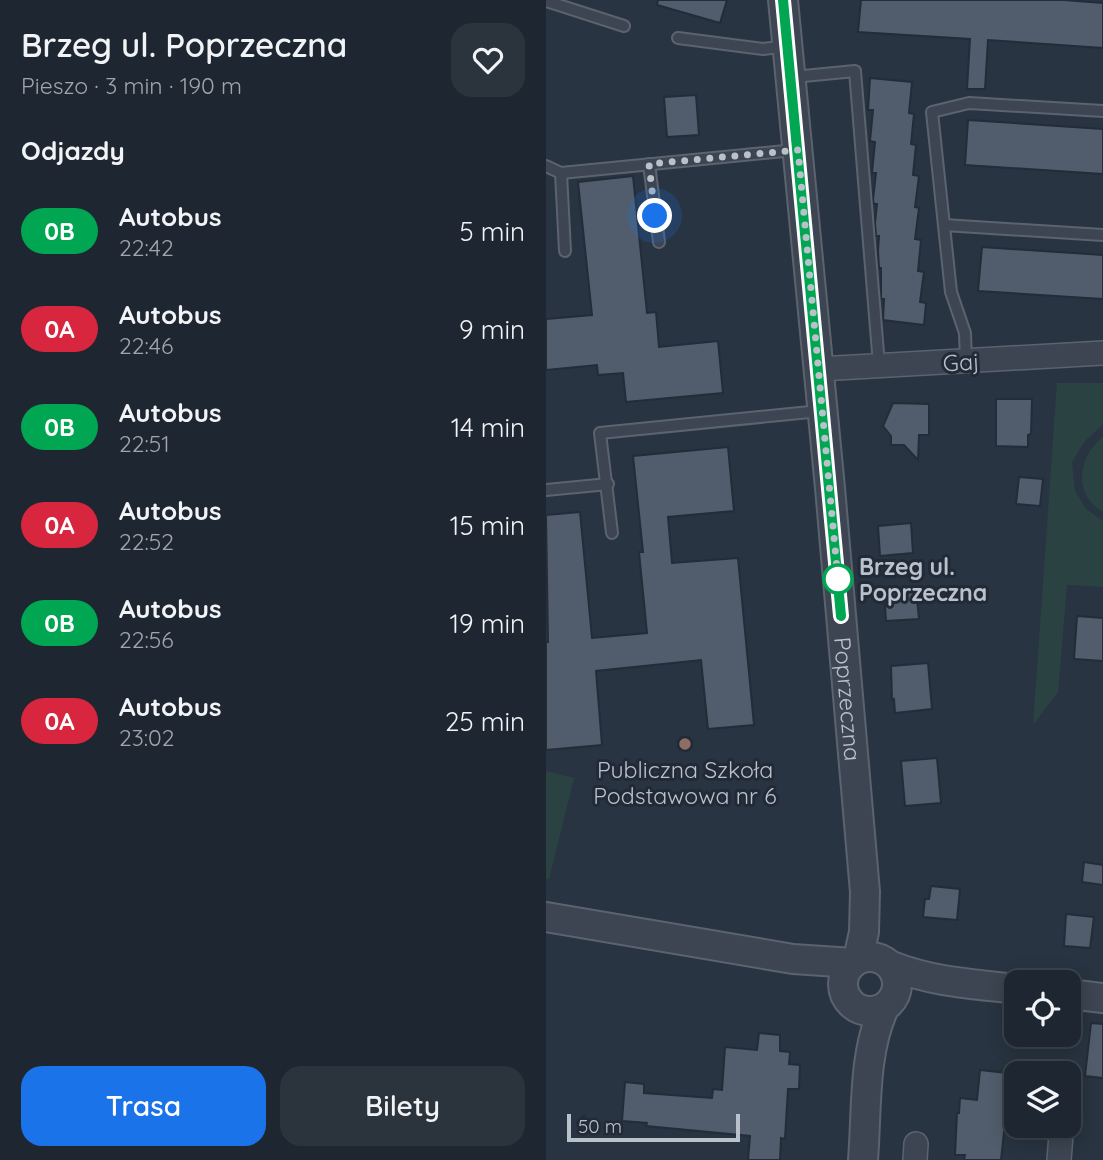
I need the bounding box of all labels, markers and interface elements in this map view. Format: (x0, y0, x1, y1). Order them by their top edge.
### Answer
button: heart (451, 23, 525, 97)
text: Brzeg ul. Poprzeczna (21, 24, 347, 65)
text: Pieszo · 3 min · 190 m (21, 71, 242, 100)
text: Odjazdy (21, 134, 125, 167)
your location (637, 198, 672, 233)
text: Autobus (119, 200, 221, 233)
text: 5 min (459, 215, 525, 248)
text: 0B (44, 216, 75, 246)
text: 22:42 (119, 233, 174, 262)
text: Autobus (119, 298, 221, 331)
text: 9 min (459, 313, 525, 346)
text: 0A (45, 314, 74, 344)
text: 22:46 (119, 331, 173, 360)
street label: Gaj (942, 347, 980, 377)
text: Autobus (119, 396, 221, 429)
text: 14 min (451, 411, 525, 444)
text: 0B (44, 412, 75, 442)
text: 22:51 (119, 429, 170, 458)
text: Autobus (119, 494, 221, 527)
text: 15 min (450, 509, 525, 542)
text: 0A (45, 510, 74, 540)
text: 22:52 (119, 527, 174, 556)
place label: Brzeg ul. Poprzeczna (859, 552, 987, 607)
marker: Brzeg ul. Poprzeczna (823, 564, 853, 594)
text: Autobus (119, 592, 221, 625)
text: 19 min (449, 607, 525, 640)
text: 0B (44, 608, 75, 638)
text: 22:56 (119, 625, 174, 654)
street label: Poprzeczna (828, 636, 868, 762)
text: Autobus (119, 690, 221, 723)
text: 25 min (445, 705, 525, 738)
text: 0A (45, 706, 74, 736)
text: 23:02 (119, 723, 175, 752)
marker: Publiczna Szkoła Podstawowa nr 6 (677, 736, 693, 752)
place label: Publiczna Szkoła Podstawowa nr 6 (593, 755, 777, 810)
map controls (1004, 970, 1081, 1138)
button: locate (1004, 970, 1081, 1047)
button: layers (1004, 1061, 1081, 1138)
button: Trasa (21, 1066, 266, 1146)
button: Bilety (280, 1066, 525, 1146)
scale bar (567, 1111, 740, 1143)
text: 50 m (578, 1114, 622, 1138)

